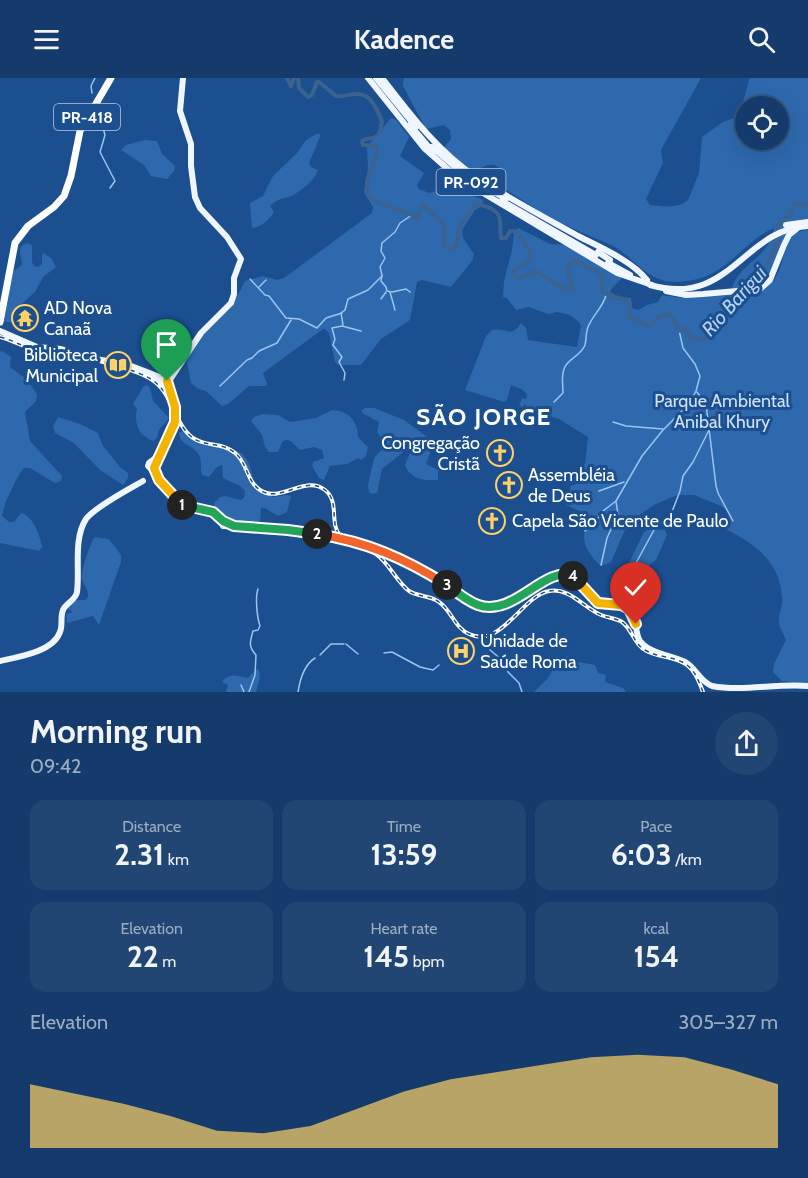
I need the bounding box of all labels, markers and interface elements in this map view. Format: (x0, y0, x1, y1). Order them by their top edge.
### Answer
icon: menu (30, 23, 63, 56)
text: Kadence (354, 23, 454, 56)
icon: search (745, 23, 778, 56)
map controls (735, 96, 789, 150)
button: locate (735, 96, 789, 150)
road number: PR-418 (54, 104, 120, 130)
road number: PR-092 (436, 169, 506, 195)
water label: Rio Barigui (696, 261, 772, 341)
place label: AD Nova Canaã (44, 297, 112, 340)
temple icon: AD Nova Canaã (10, 303, 40, 333)
pin (141, 319, 192, 381)
icon: arrive (150, 328, 183, 361)
place label: Biblioteca Municipal (24, 344, 99, 387)
library icon: Biblioteca Municipal (103, 350, 133, 380)
park label: Parque Ambiental Anibal Khury (654, 390, 791, 433)
district label: SÃO JORGE (416, 402, 552, 431)
place label: Congregação Cristã (381, 432, 480, 475)
church icon: Congregação Cristã (485, 438, 515, 468)
place label: Assembléia de Deus (528, 464, 615, 507)
church icon: Assembléia de Deus (494, 470, 524, 500)
pin: 1 (167, 490, 197, 520)
text: 1 (179, 495, 185, 514)
church icon: Capela São Vicente de Paulo (477, 506, 507, 536)
place label: Capela São Vicente de Paulo (512, 510, 729, 532)
pin: 2 (302, 519, 332, 549)
text: 2 (313, 524, 321, 543)
pin: 4 (558, 561, 588, 591)
pin (610, 562, 661, 624)
text: 4 (568, 566, 578, 585)
pin: 3 (432, 570, 462, 600)
icon: check (619, 571, 652, 604)
text: 3 (443, 575, 451, 594)
place label: Unidade de Saúde Roma (480, 630, 577, 673)
hospital icon: Unidade de Saúde Roma (446, 636, 476, 666)
text: Morning run (30, 711, 202, 751)
button: share (715, 712, 778, 775)
text: 09:42 (30, 754, 82, 778)
text: Distance (122, 817, 181, 836)
text: Time (387, 817, 421, 836)
text: Pace (640, 817, 672, 836)
text: 2.31 (114, 836, 164, 873)
text: 13:59 (371, 836, 437, 873)
text: 6:03 (611, 836, 672, 873)
text: km (164, 850, 189, 869)
text: /km (672, 850, 702, 869)
text: Elevation (120, 919, 183, 938)
text: Heart rate (371, 919, 437, 938)
text: kcal (644, 919, 669, 938)
text: 22 (127, 938, 159, 975)
text: 145 (363, 938, 409, 975)
text: 154 (633, 938, 679, 975)
text: m (159, 952, 176, 971)
text: bpm (409, 952, 445, 971)
text: Elevation (30, 1010, 108, 1034)
text: 305–327 m (678, 1010, 778, 1034)

